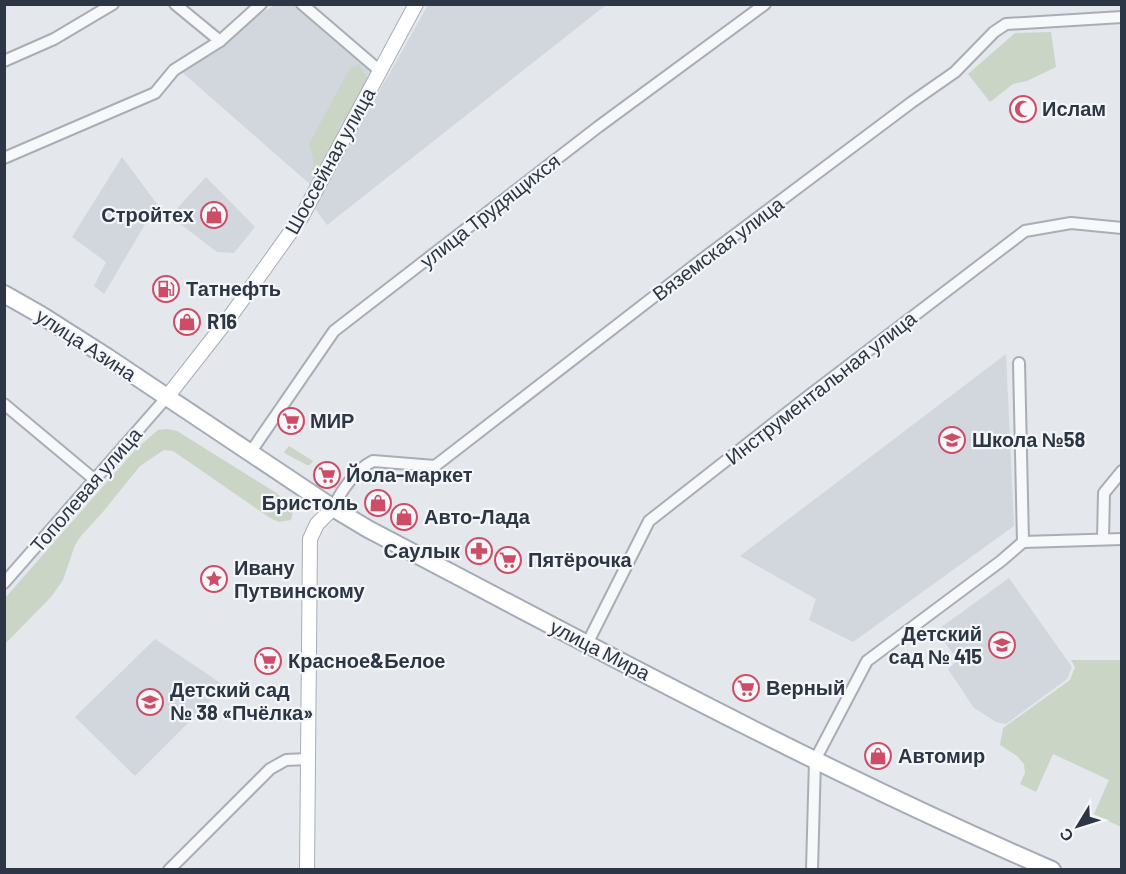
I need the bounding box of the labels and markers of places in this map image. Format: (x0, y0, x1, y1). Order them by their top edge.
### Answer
mosque icon: Ислам (1008, 94, 1038, 124)
place label: Ислам (1042, 96, 1106, 120)
shop icon: Стройтех (199, 200, 229, 230)
place label: Стройтех (101, 202, 194, 226)
fuel station icon: Татнефть (151, 274, 181, 304)
place label: Татнефть (186, 276, 281, 300)
shop icon: R16 (172, 307, 202, 337)
place label: R16 (207, 309, 237, 333)
supermarket icon: МИР (276, 406, 306, 436)
place label: МИР (310, 408, 354, 432)
school or university icon: Школа №58 (937, 425, 967, 455)
place label: Школа №58 (972, 427, 1085, 451)
supermarket icon: Йола-маркет (312, 460, 342, 490)
place label: Йола-маркет (346, 462, 473, 486)
shop icon: Бристоль (363, 488, 393, 518)
place label: Бристоль (262, 490, 358, 514)
shop icon: Авто-Лада (389, 502, 419, 532)
place label: Авто-Лада (424, 504, 531, 528)
pharmacy icon: Саулык (464, 536, 494, 566)
place label: Саулык (384, 538, 461, 562)
supermarket icon: Пятёрочка (493, 545, 523, 575)
place label: Пятёрочка (528, 547, 633, 571)
place label: Ивану Путвинскому (234, 555, 366, 602)
place icon: Ивану Путвинскому (199, 564, 229, 594)
place label: Детский сад № 415 (888, 621, 982, 668)
school or university icon: Детский сад № 415 (987, 630, 1017, 660)
supermarket icon: Красное&Белое (253, 646, 283, 676)
place label: Красное&Белое (288, 648, 445, 672)
supermarket icon: Верный (731, 673, 761, 703)
place label: Верный (766, 675, 845, 699)
place label: Детский сад № 38 «Пчёлка» (170, 677, 313, 724)
school or university icon: Детский сад № 38 «Пчёлка» (135, 687, 165, 717)
shop icon: Автомир (863, 741, 893, 771)
place label: Автомир (898, 743, 985, 767)

